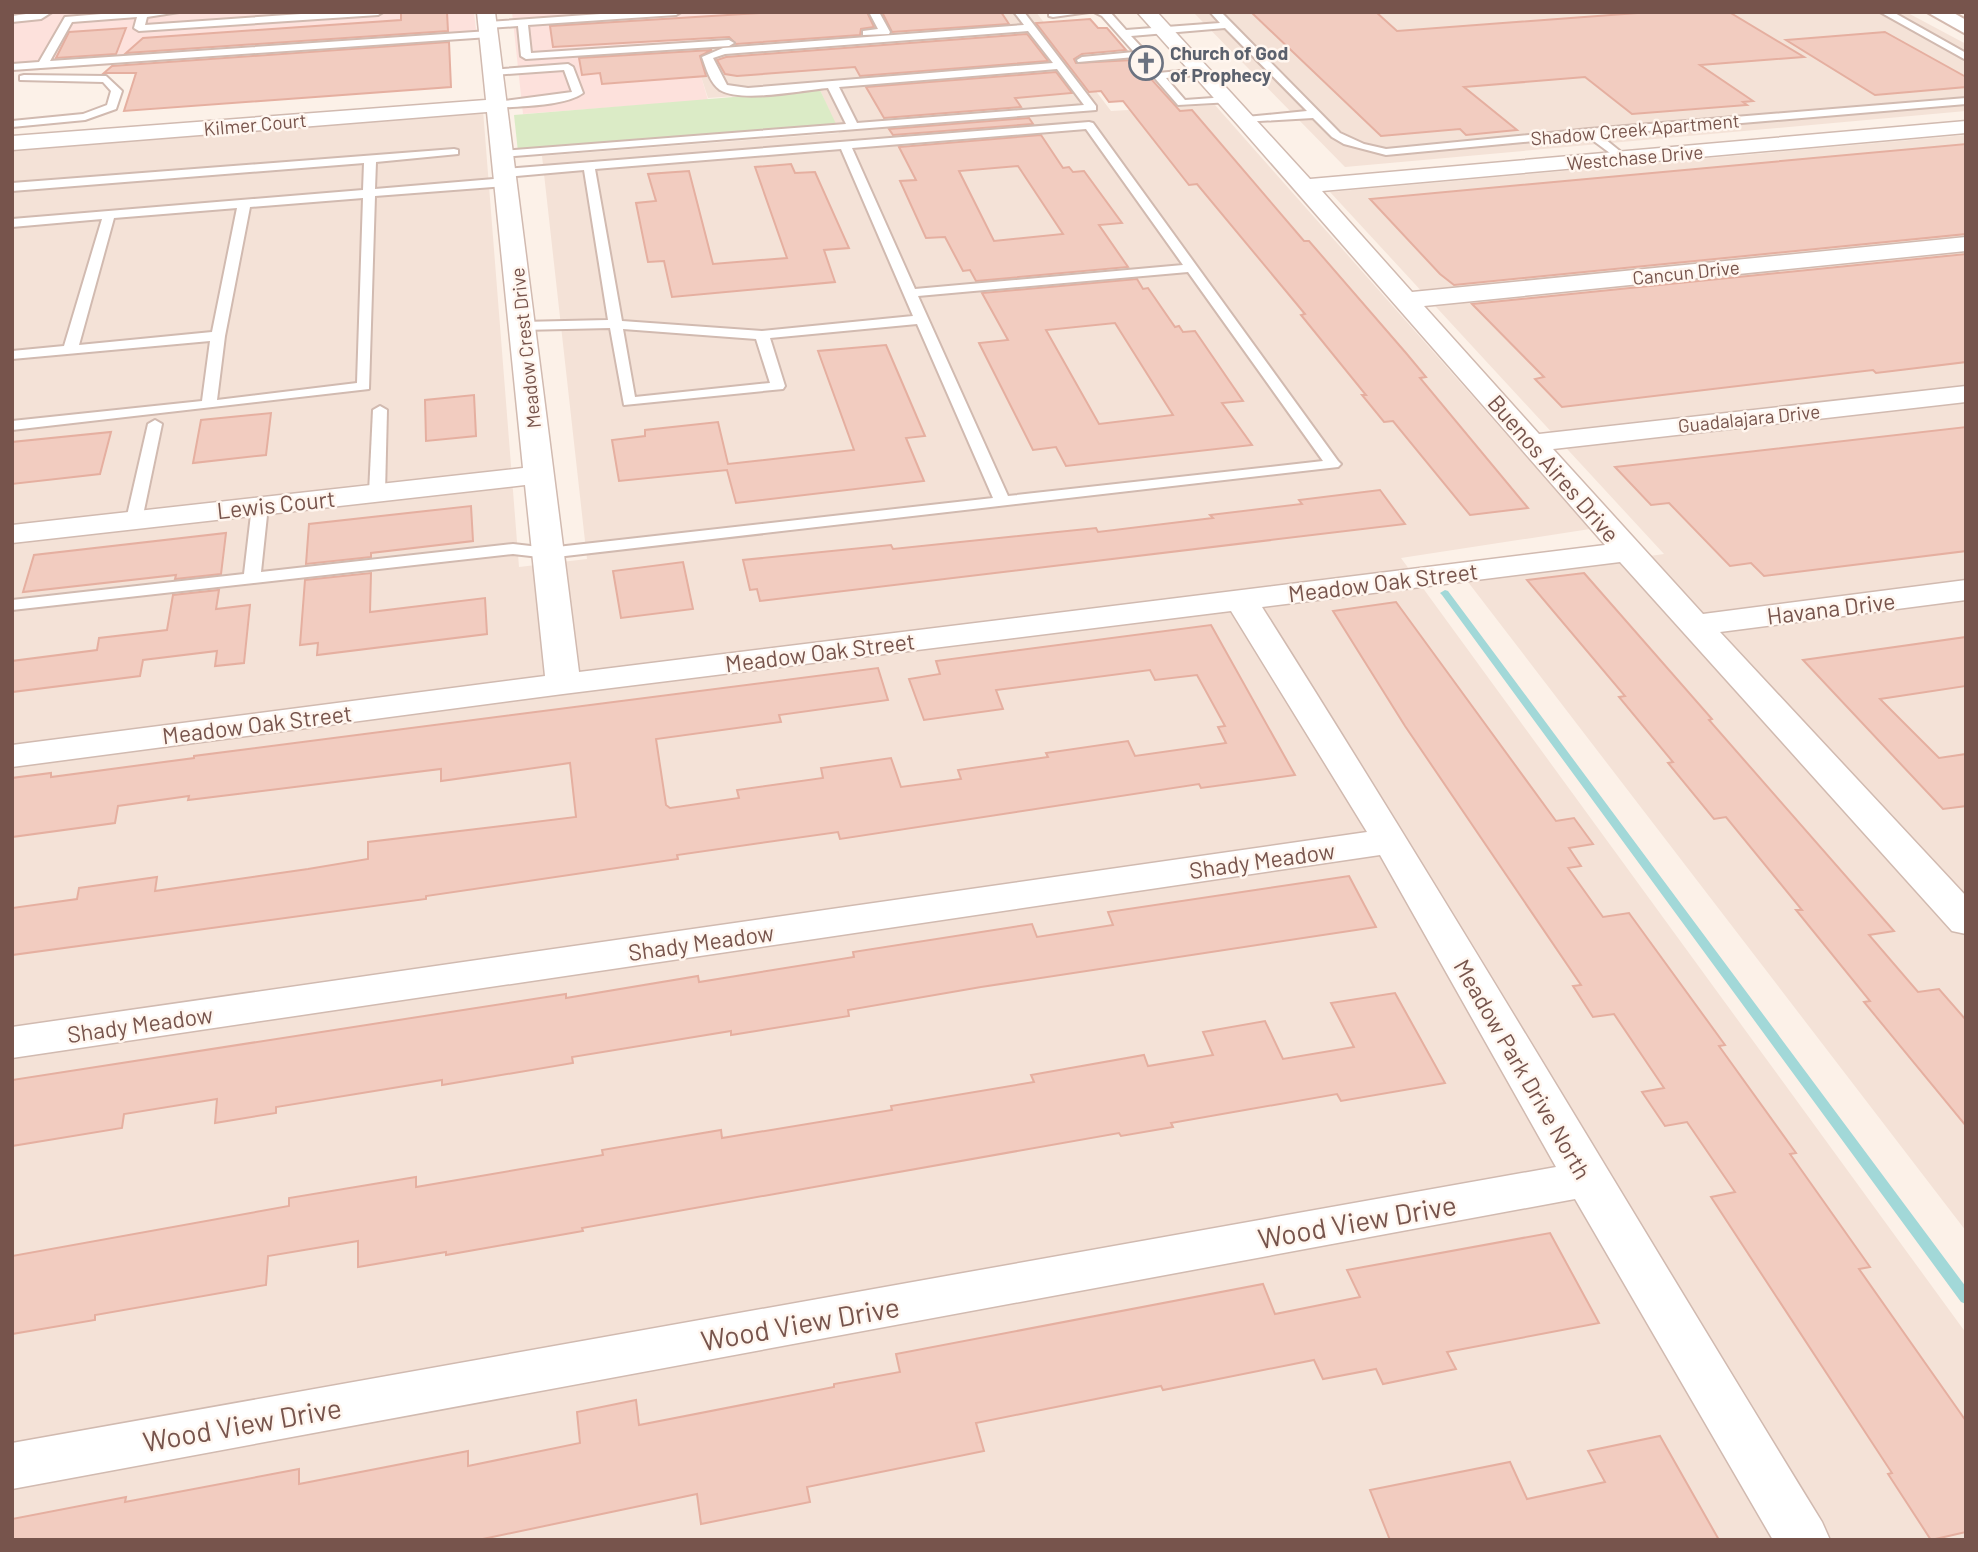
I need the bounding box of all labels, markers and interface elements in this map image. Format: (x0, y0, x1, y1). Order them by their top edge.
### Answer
place label: Church of God of Prophecy (1170, 41, 1288, 86)
church icon: Church of God of Prophecy (1127, 44, 1165, 82)
street label: Kilmer Court (202, 108, 308, 140)
street label: Shadow Creek Apartment (1530, 108, 1740, 150)
street label: Westchase Drive (1566, 140, 1704, 174)
street label: Cancun Drive (1631, 255, 1741, 289)
street label: Meadow Crest Drive (505, 266, 545, 430)
street label: Buenos Aires Drive (1482, 389, 1626, 547)
street label: Guadalajara Drive (1677, 399, 1821, 437)
street label: Lewis Court (215, 484, 337, 524)
street label: Meadow Oak Street (1287, 556, 1479, 608)
street label: Havana Drive (1765, 586, 1897, 630)
street label: Meadow Oak Street (724, 626, 916, 678)
street label: Meadow Oak Street (161, 698, 353, 750)
street label: Shady Meadow (1187, 836, 1337, 884)
street label: Shady Meadow (626, 918, 776, 966)
street label: Meadow Park Drive North (1449, 954, 1597, 1184)
street label: Shady Meadow (65, 1000, 215, 1048)
street label: Wood View Drive (1255, 1187, 1459, 1255)
street label: Wood View Drive (698, 1289, 902, 1357)
street label: Wood View Drive (140, 1390, 344, 1458)

